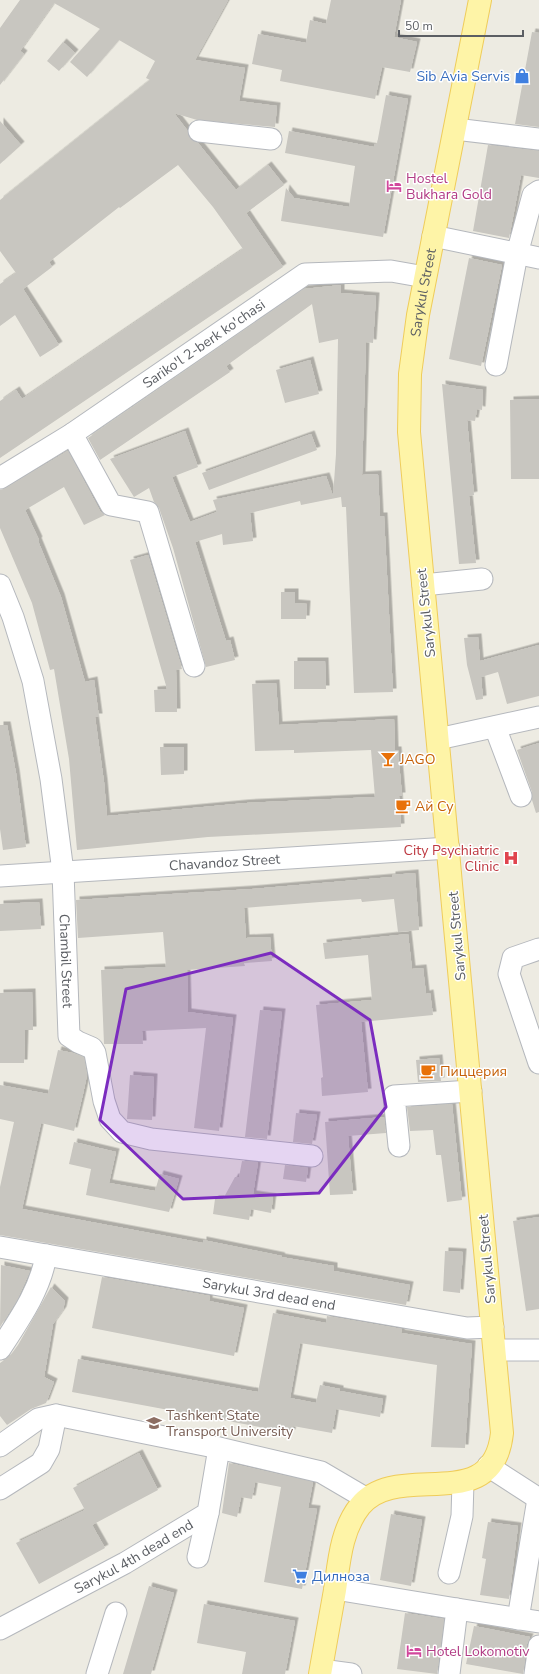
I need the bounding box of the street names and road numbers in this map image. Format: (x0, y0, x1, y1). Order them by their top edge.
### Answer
street label: Sarykul Street (406, 246, 440, 338)
street label: Sariko'l 2-berk ko'chasi (138, 295, 269, 393)
street label: Sarykul Street (412, 567, 440, 658)
street label: Chavandoz Street (168, 849, 281, 875)
street label: Sarykul Street (444, 891, 470, 981)
street label: Chambil Street (55, 914, 77, 1008)
street label: Sarykul Street (474, 1214, 500, 1304)
street label: Sarykul 3rd dead end (201, 1273, 337, 1315)
street label: Sarykul 4th dead end (70, 1515, 197, 1598)

